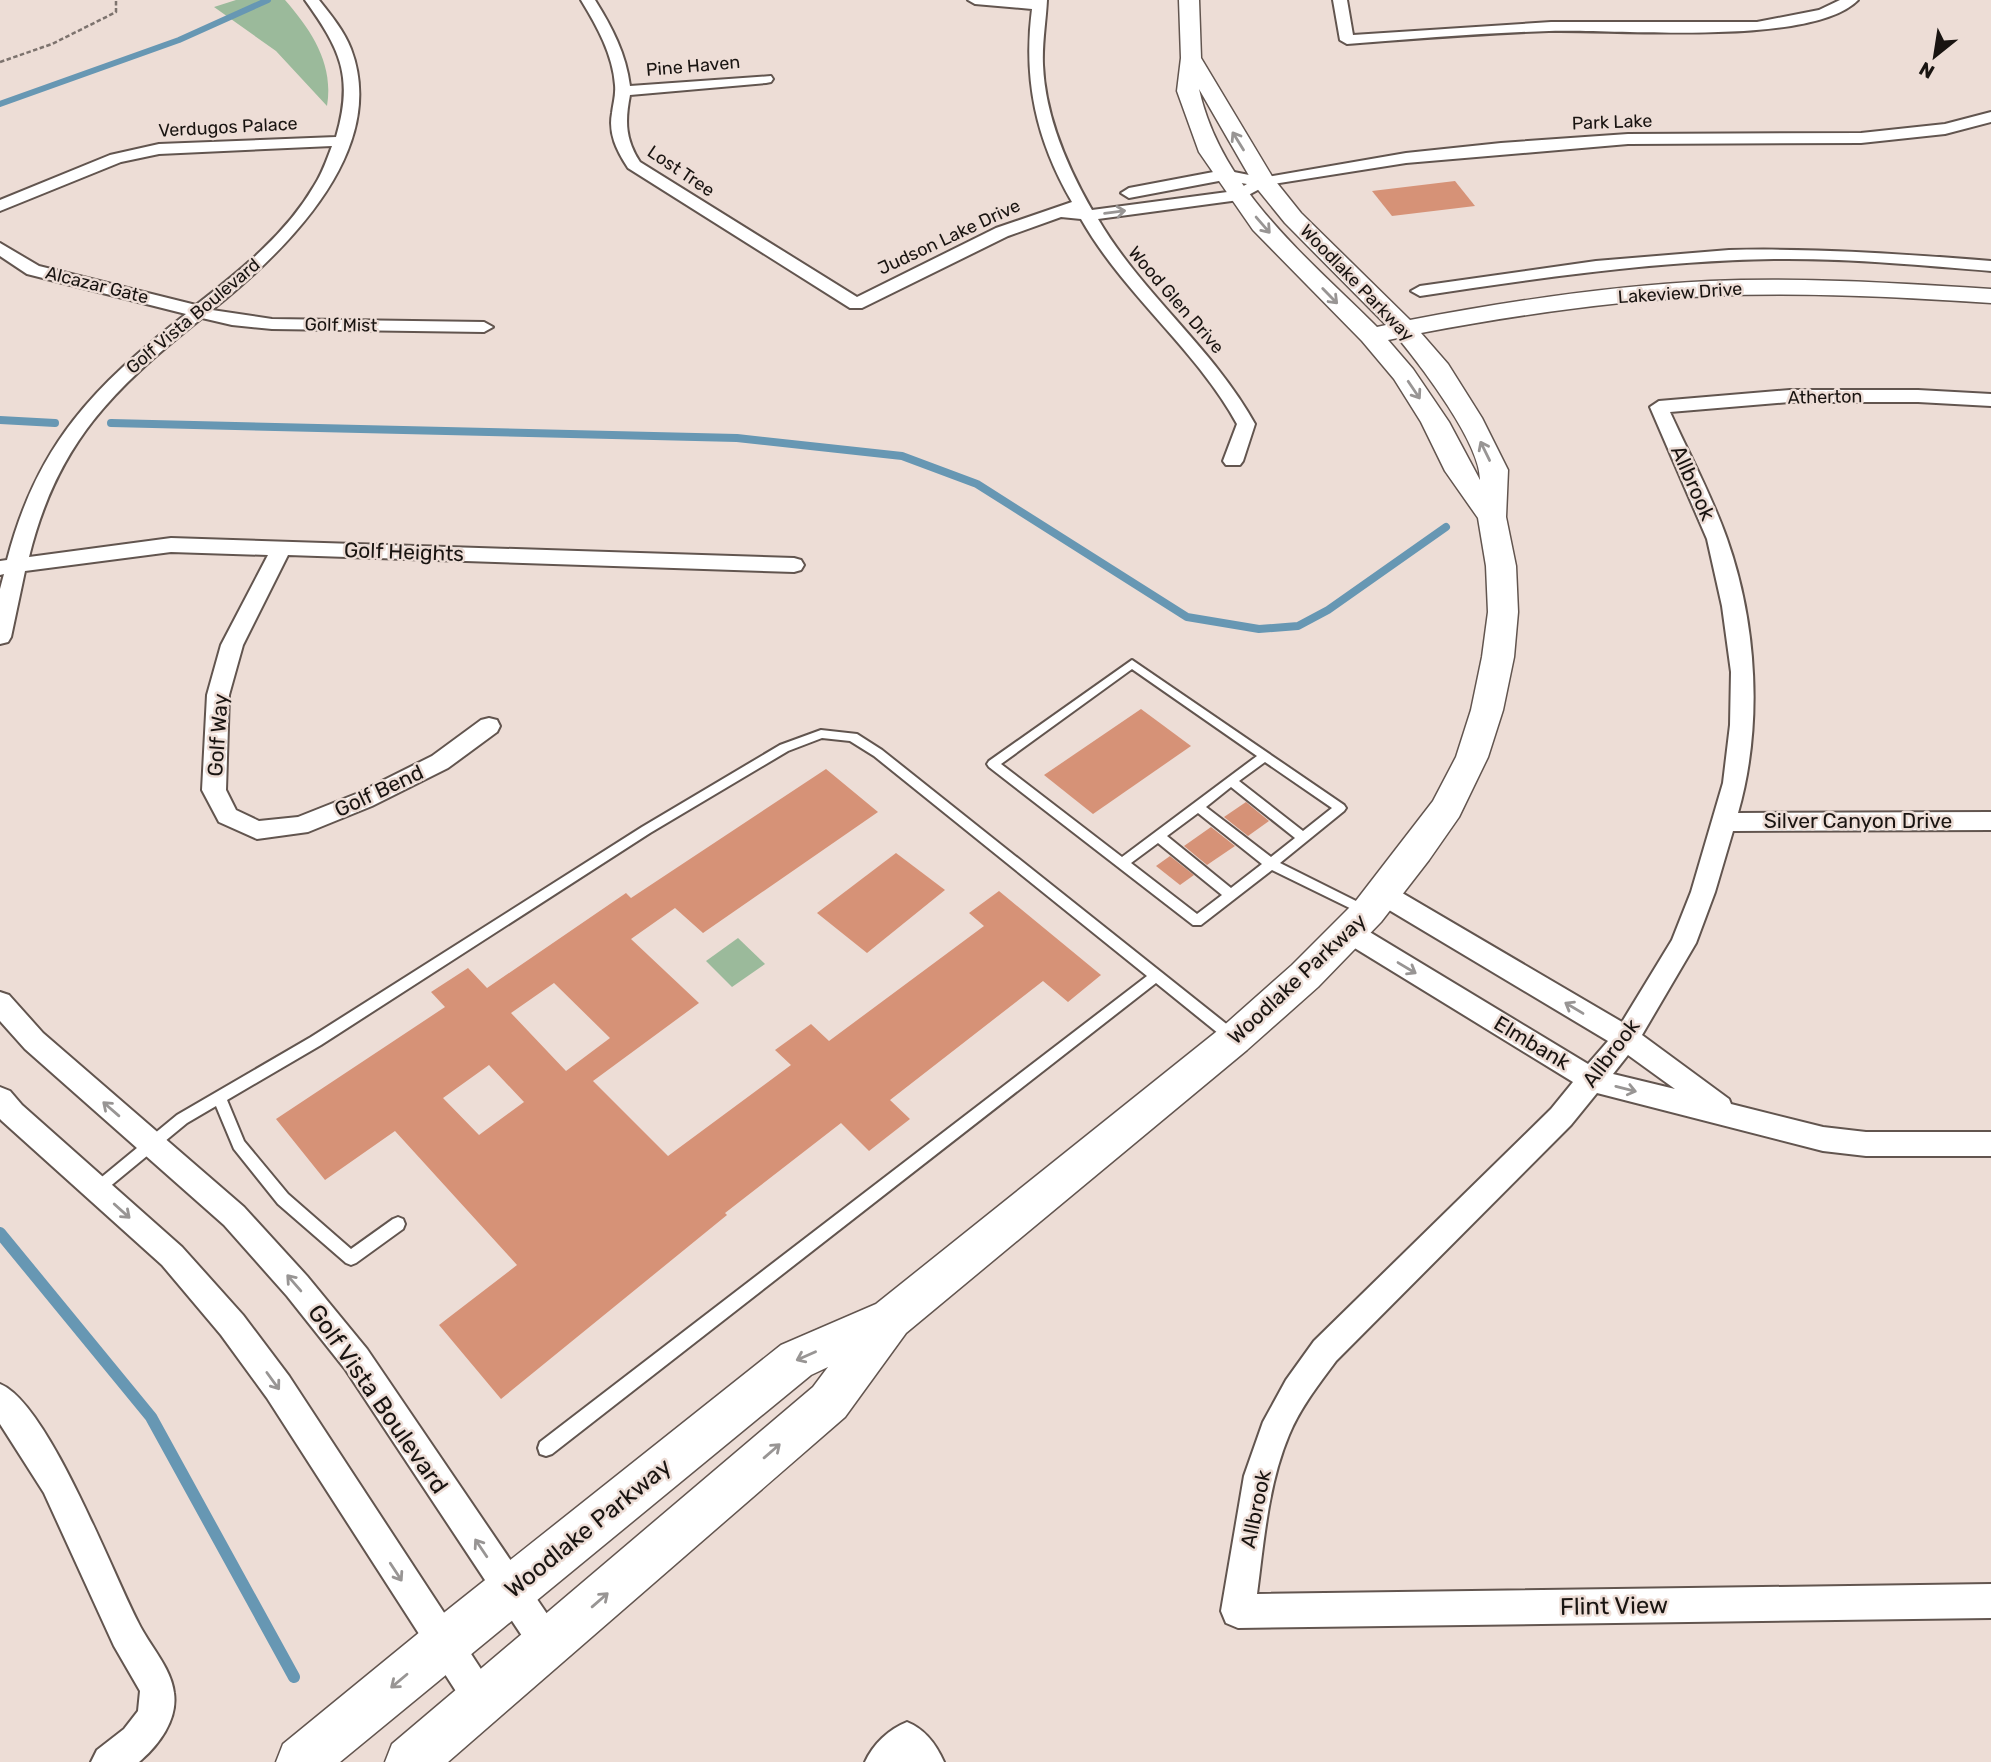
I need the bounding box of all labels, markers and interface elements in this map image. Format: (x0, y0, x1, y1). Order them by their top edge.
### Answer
north arrow (1900, 21, 1970, 91)
street label: Pine Haven (645, 51, 741, 81)
text: N (1915, 57, 1938, 84)
street label: Park Lake (1571, 110, 1653, 134)
street label: Verdugos Palace (158, 112, 298, 142)
one-way arrow (1231, 131, 1245, 151)
street label: Lost Tree (643, 141, 719, 201)
street label: Judson Lake Drive (874, 194, 1024, 280)
one-way arrow (1103, 205, 1126, 218)
one-way arrow (1255, 216, 1271, 234)
street label: Woodlake Parkway (1295, 220, 1419, 346)
street label: Wood Glen Drive (1123, 242, 1229, 358)
street label: Golf Vista Boulevard (121, 253, 265, 379)
street label: Alcazar Gate (43, 262, 151, 308)
street label: Lakeview Drive (1617, 278, 1743, 308)
one-way arrow (1321, 287, 1338, 304)
street label: Golf Mist (304, 313, 378, 337)
one-way arrow (1407, 380, 1421, 399)
street label: Atherton (1787, 385, 1863, 409)
one-way arrow (1478, 441, 1491, 462)
street label: Allbrook (1666, 441, 1721, 524)
street label: Golf Heights (344, 537, 464, 566)
street label: Golf Way (202, 692, 233, 777)
street label: Golf Bend (330, 759, 427, 822)
street label: Silver Canyon Drive (1764, 808, 1952, 833)
street label: Woodlake Parkway (1222, 908, 1371, 1049)
one-way arrow (1397, 961, 1417, 975)
one-way arrow (1565, 1000, 1585, 1014)
street label: Elmbank (1490, 1010, 1575, 1075)
street label: Allbrook (1577, 1013, 1645, 1092)
one-way arrow (1615, 1083, 1637, 1096)
one-way arrow (103, 1101, 121, 1117)
one-way arrow (113, 1203, 130, 1220)
one-way arrow (285, 1275, 302, 1292)
street label: Golf Vista Boulevard (302, 1299, 454, 1499)
one-way arrow (796, 1350, 817, 1363)
one-way arrow (265, 1371, 280, 1390)
one-way arrow (763, 1443, 781, 1459)
street label: Woodlake Parkway (499, 1452, 677, 1604)
street label: Allbrook (1235, 1467, 1276, 1550)
one-way arrow (474, 1539, 489, 1558)
one-way arrow (390, 1561, 404, 1581)
street label: Flint View (1560, 1591, 1668, 1621)
one-way arrow (590, 1592, 608, 1608)
one-way arrow (390, 1673, 408, 1689)

